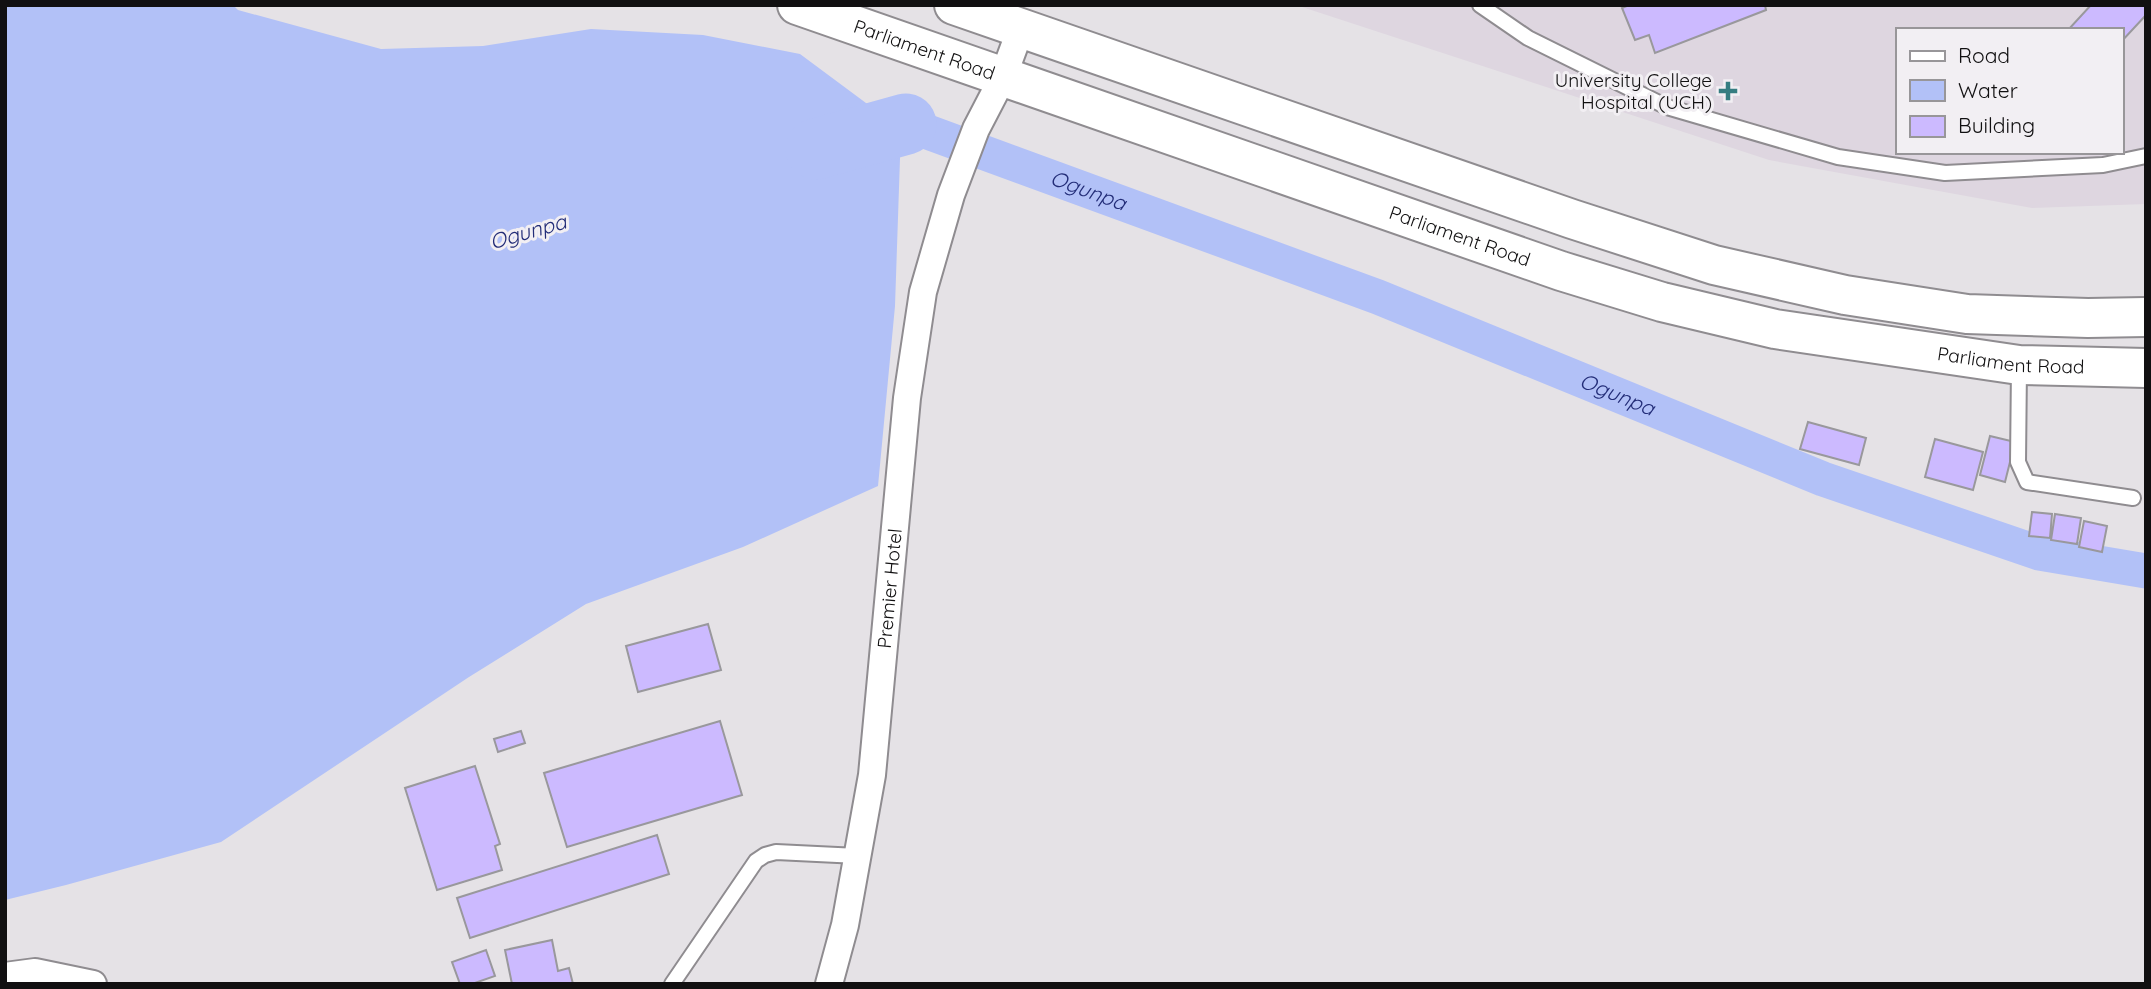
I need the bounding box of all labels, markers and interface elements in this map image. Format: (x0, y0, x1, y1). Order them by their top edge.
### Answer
street label: Parliament Road (851, 14, 998, 85)
legend (1896, 28, 2123, 154)
text: Road (1958, 42, 2010, 68)
place label: University College Hospital (UCH) (1555, 68, 1712, 114)
text: Water (1958, 77, 2018, 103)
marker: University College Hospital (UCH) (1718, 81, 1738, 101)
text: Building (1958, 112, 2035, 138)
water label: Ogunpa (1047, 164, 1131, 216)
street label: Parliament Road (1386, 200, 1534, 271)
water label: Ogunpa (486, 207, 570, 254)
street label: Parliament Road (1936, 341, 2085, 379)
water label: Ogunpa (1576, 367, 1660, 421)
street label: Premier Hotel (872, 527, 907, 649)

